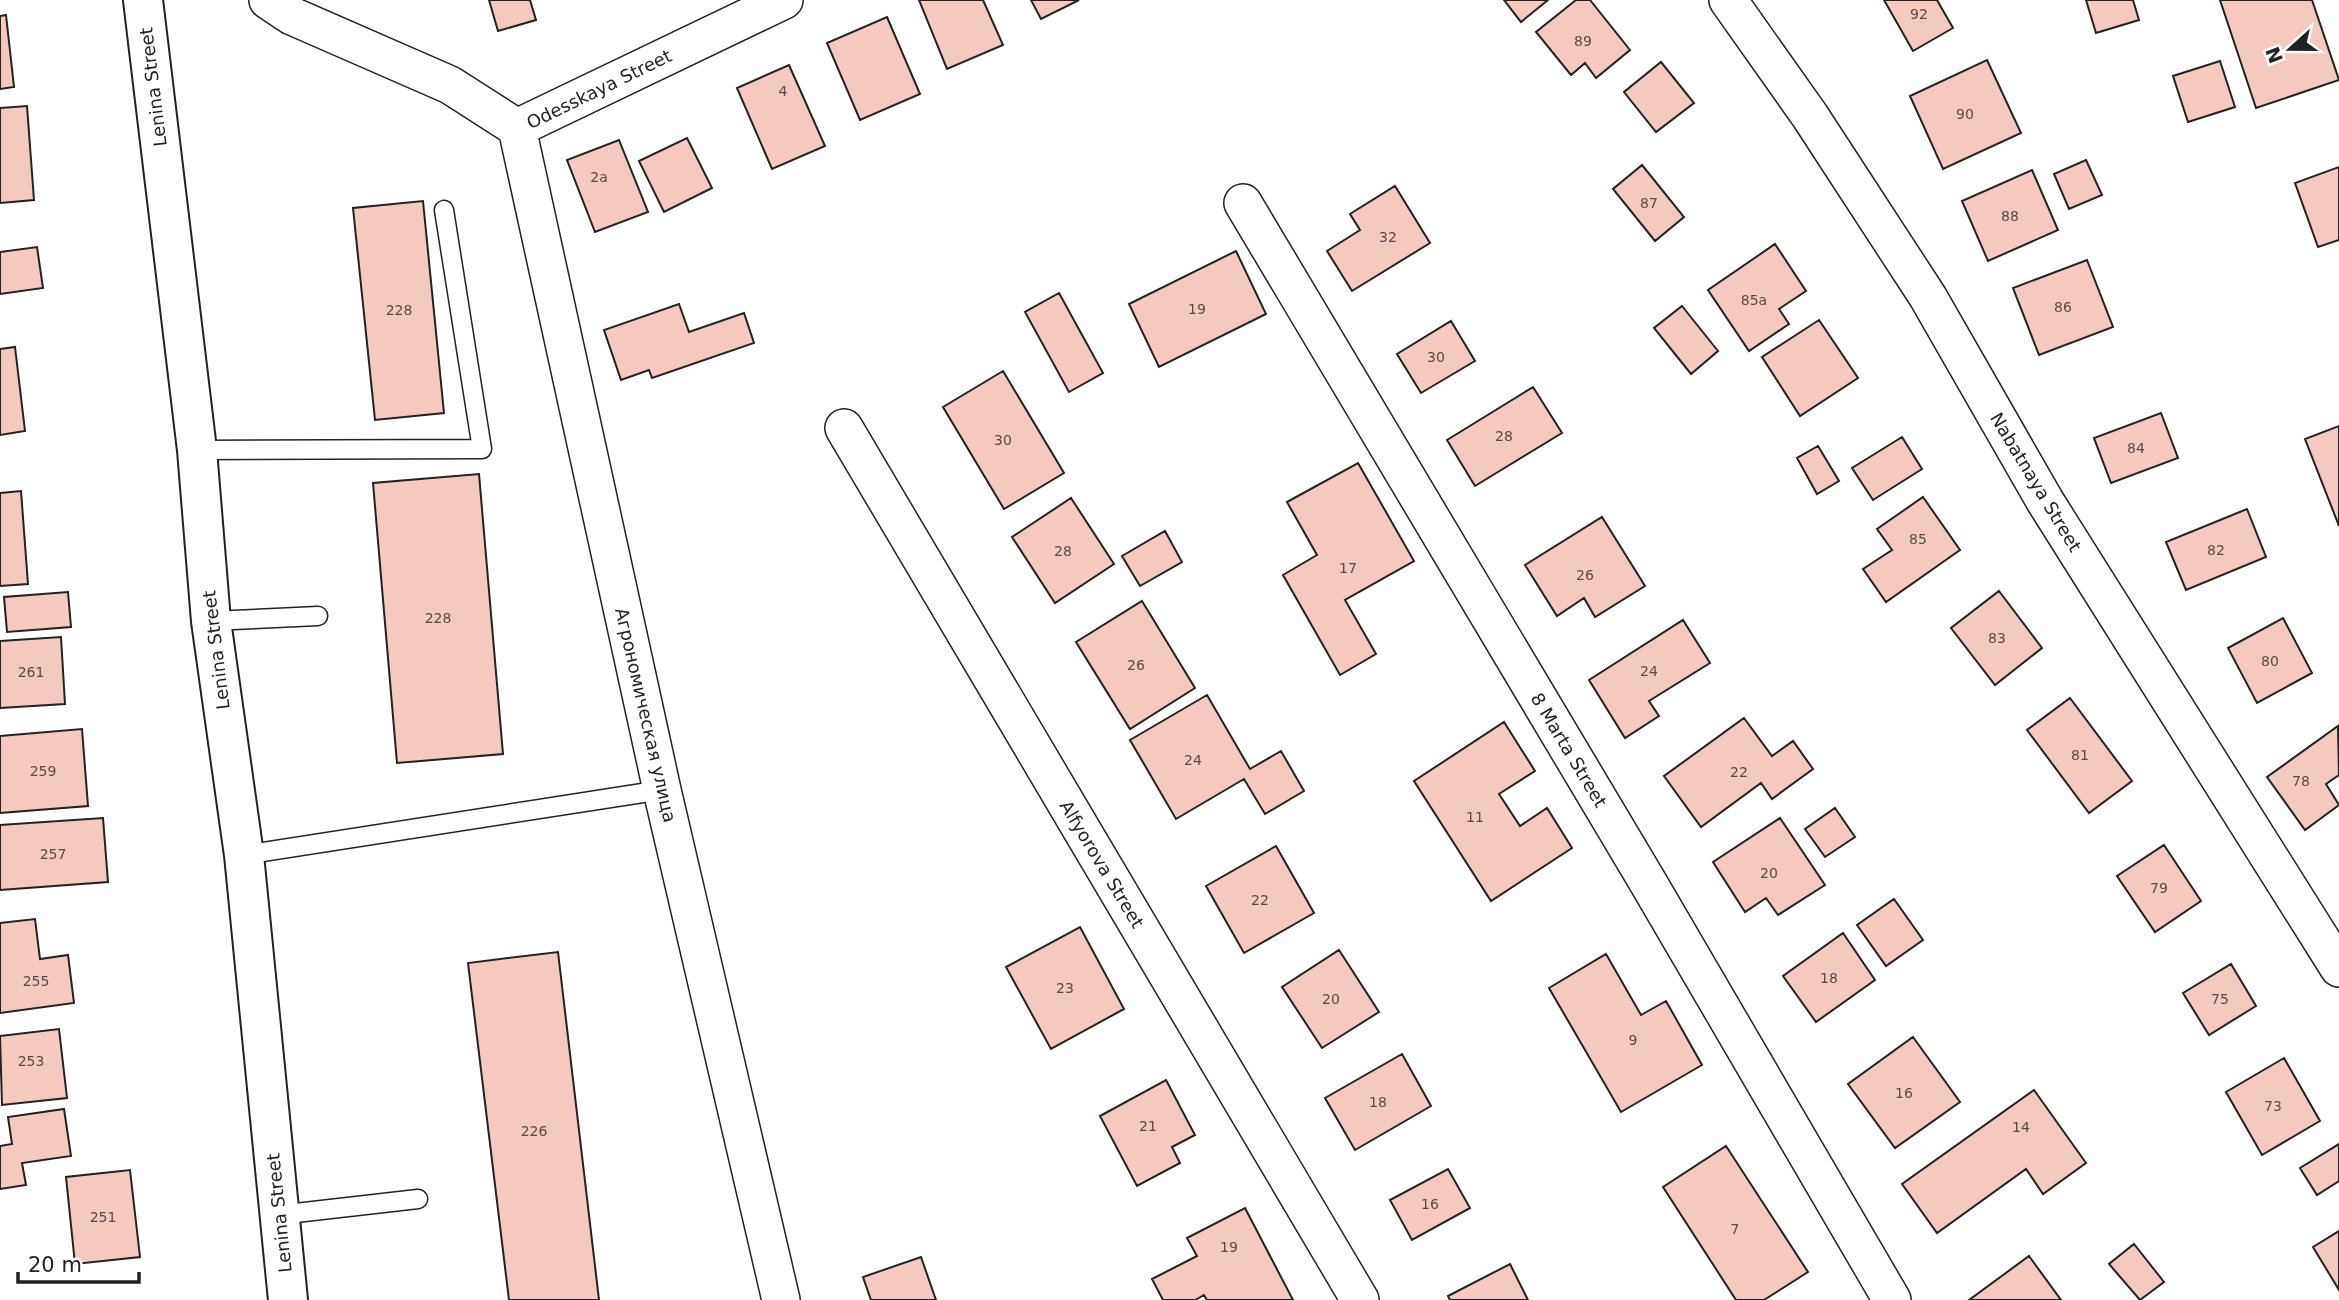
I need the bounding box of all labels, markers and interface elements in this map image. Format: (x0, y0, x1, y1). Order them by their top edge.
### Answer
house number: 92 (1910, 6, 1928, 22)
north arrow (2255, 14, 2325, 84)
street label: Lenina Street (135, 26, 171, 148)
house number: 89 (1574, 33, 1592, 49)
text: N (2261, 44, 2287, 66)
street label: Odesskaya Street (523, 45, 675, 133)
house number: 4 (779, 83, 788, 99)
house number: 90 (1956, 106, 1974, 122)
house number: 2а (590, 169, 608, 185)
house number: 87 (1640, 195, 1658, 211)
house number: 88 (2001, 208, 2019, 224)
house number: 32 (1379, 229, 1397, 245)
house number: 85а (1741, 292, 1767, 308)
house number: 86 (2054, 299, 2072, 315)
house number: 19 (1188, 301, 1206, 317)
house number: 228 (386, 302, 412, 318)
house number: 30 (1427, 349, 1445, 365)
street label: Nabatnaya Street (1986, 409, 2086, 555)
house number: 28 (1495, 428, 1513, 444)
house number: 30 (994, 432, 1012, 448)
house number: 84 (2127, 440, 2145, 456)
house number: 85 (1909, 531, 1927, 547)
house number: 82 (2207, 542, 2225, 558)
house number: 28 (1054, 543, 1072, 559)
house number: 17 (1339, 560, 1357, 576)
house number: 26 (1576, 567, 1594, 583)
street label: Lenina Street (198, 589, 234, 711)
street label: Агрономическая улица (611, 606, 681, 824)
house number: 228 (425, 610, 451, 626)
house number: 83 (1988, 630, 2006, 646)
house number: 80 (2261, 653, 2279, 669)
house number: 26 (1127, 657, 1145, 673)
house number: 24 (1640, 663, 1658, 679)
house number: 261 (18, 664, 44, 680)
street label: 8 Marta Street (1527, 689, 1611, 811)
house number: 81 (2071, 747, 2089, 763)
house number: 24 (1184, 752, 1202, 768)
house number: 259 (30, 763, 56, 779)
house number: 22 (1730, 764, 1748, 780)
house number: 78 (2292, 773, 2310, 789)
street label: Alfyorova Street (1056, 796, 1148, 932)
house number: 11 (1466, 809, 1484, 825)
house number: 257 (40, 846, 66, 862)
house number: 20 (1760, 865, 1778, 881)
house number: 79 (2150, 880, 2168, 896)
house number: 22 (1251, 892, 1269, 908)
house number: 18 (1820, 970, 1838, 986)
house number: 255 (23, 973, 49, 989)
house number: 23 (1056, 980, 1074, 996)
house number: 20 (1322, 991, 1340, 1007)
house number: 75 (2211, 991, 2229, 1007)
house number: 9 (1629, 1032, 1637, 1048)
house number: 253 (18, 1053, 44, 1069)
house number: 16 (1895, 1085, 1913, 1101)
house number: 18 (1369, 1094, 1387, 1110)
house number: 73 (2264, 1098, 2282, 1114)
house number: 21 (1139, 1118, 1157, 1134)
house number: 14 (2012, 1119, 2030, 1135)
house number: 226 (521, 1123, 547, 1139)
street label: Lenina Street (262, 1152, 296, 1274)
house number: 16 (1421, 1196, 1439, 1212)
house number: 251 (90, 1209, 116, 1225)
house number: 7 (1731, 1221, 1739, 1237)
house number: 19 (1220, 1239, 1238, 1255)
scale bar (18, 1240, 138, 1284)
text: 20 m (28, 1253, 82, 1277)

